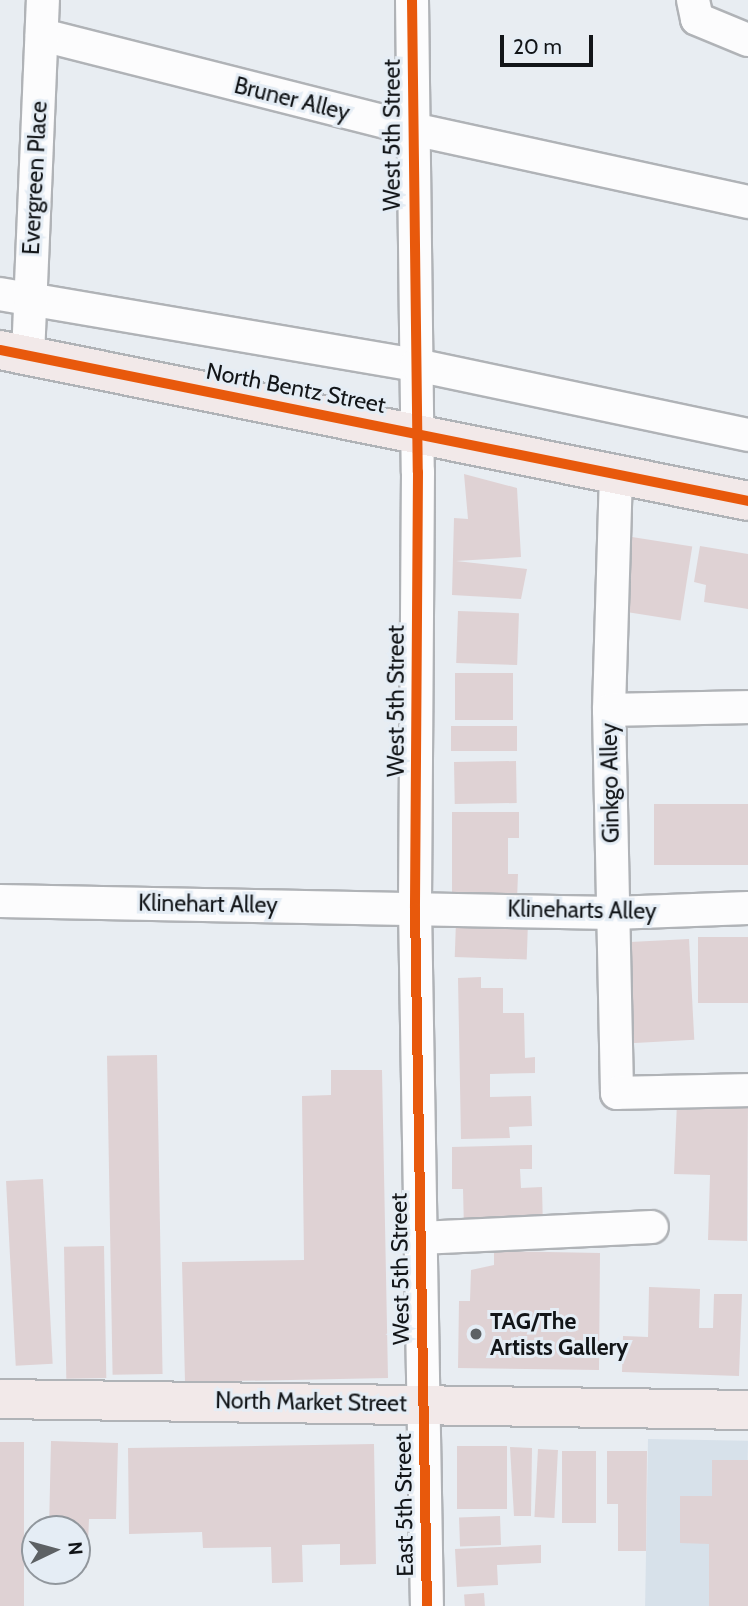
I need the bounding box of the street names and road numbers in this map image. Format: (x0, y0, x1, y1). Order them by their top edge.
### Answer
street label: West 5th Street (378, 59, 406, 211)
street label: Bruner Alley (231, 71, 353, 127)
street label: Evergreen Place (17, 100, 53, 256)
street label: North Bentz Street (204, 357, 388, 419)
street label: West 5th Street (382, 625, 410, 777)
street label: Ginkgo Alley (595, 723, 625, 843)
street label: Klinehart Alley (138, 889, 278, 919)
street label: Klineharts Alley (507, 895, 657, 925)
street label: West 5th Street (385, 1193, 415, 1345)
street label: North Market Street (215, 1387, 407, 1417)
street label: East 5th Street (389, 1433, 419, 1577)

